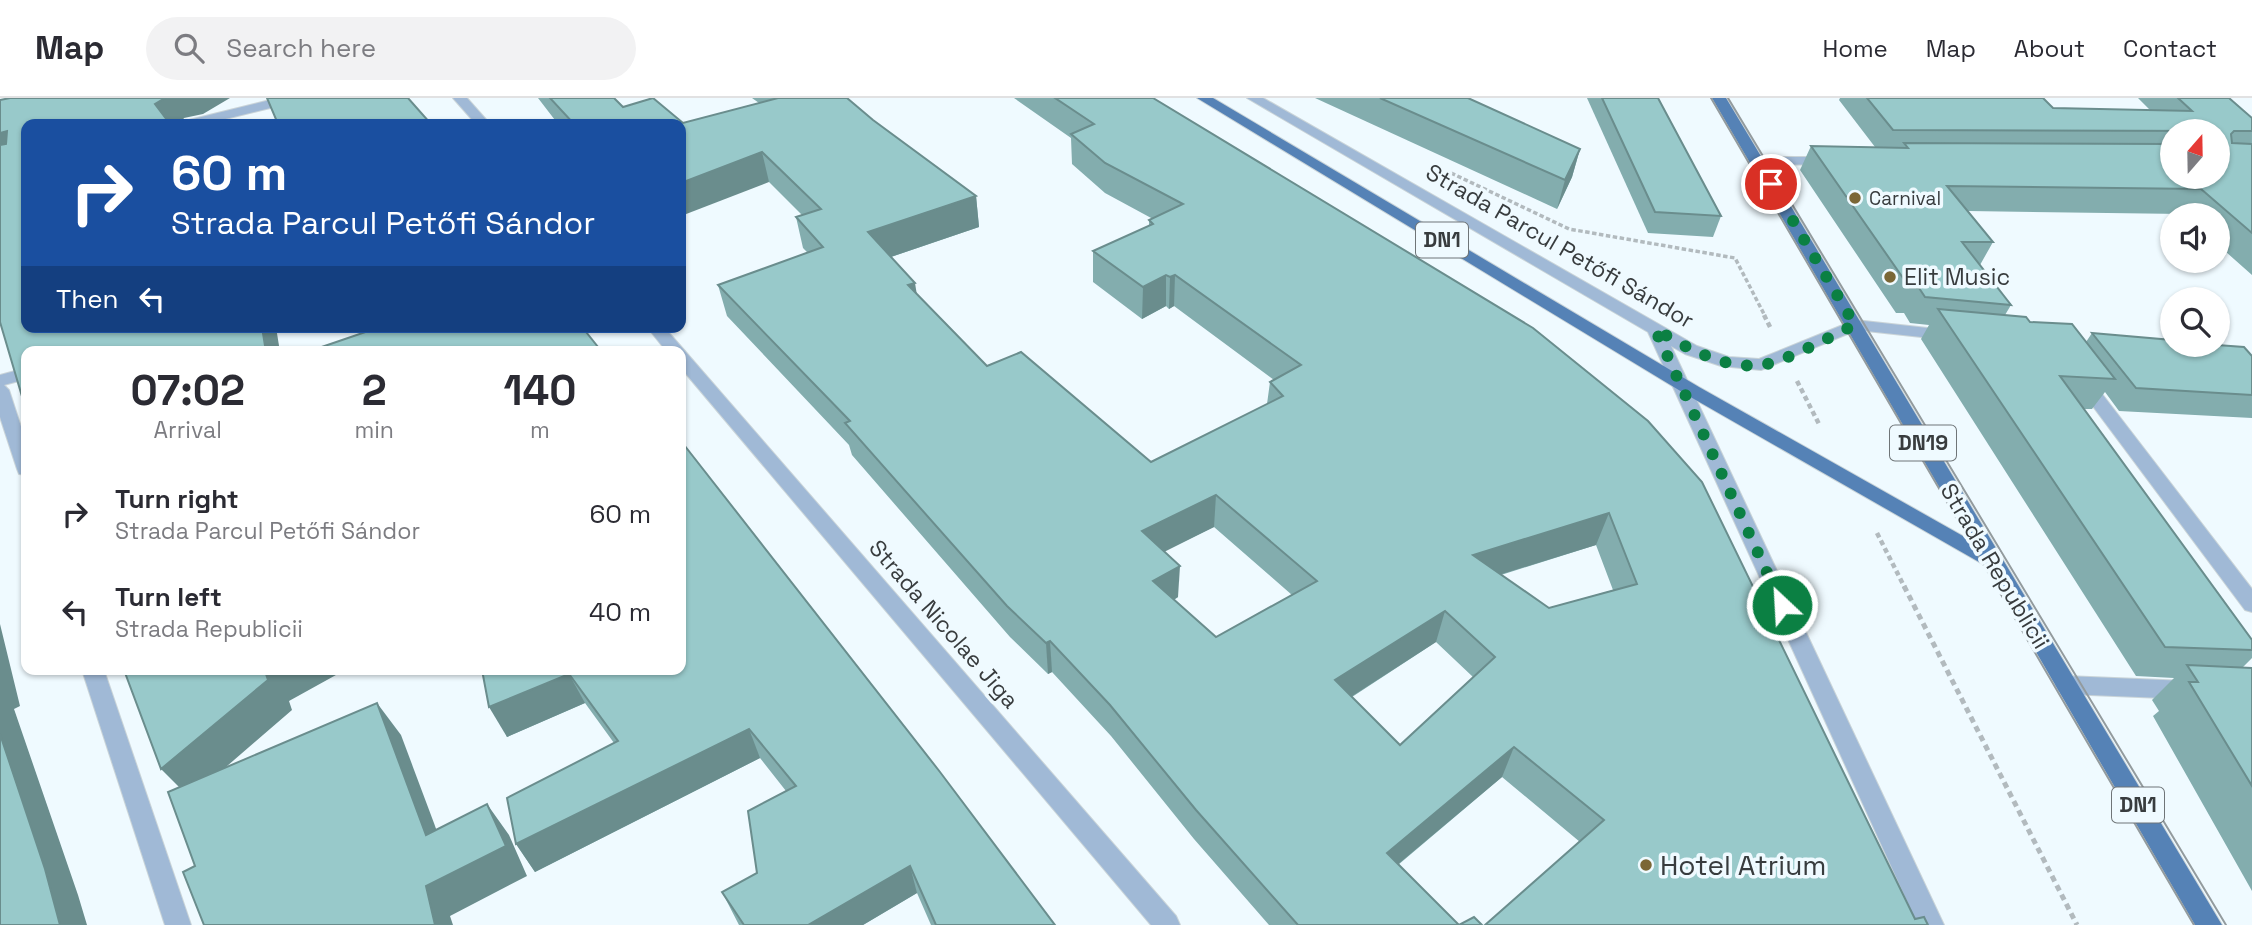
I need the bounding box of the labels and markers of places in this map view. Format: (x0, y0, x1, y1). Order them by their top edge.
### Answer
pin (1741, 154, 1801, 214)
place label: Carnival (1869, 186, 1941, 211)
marker: Carnival (1847, 190, 1863, 206)
place label: Elit Music (1904, 262, 2010, 292)
marker: Elit Music (1882, 269, 1898, 285)
place label: Hotel Atrium (1660, 847, 1826, 883)
marker: Hotel Atrium (1638, 857, 1654, 873)

